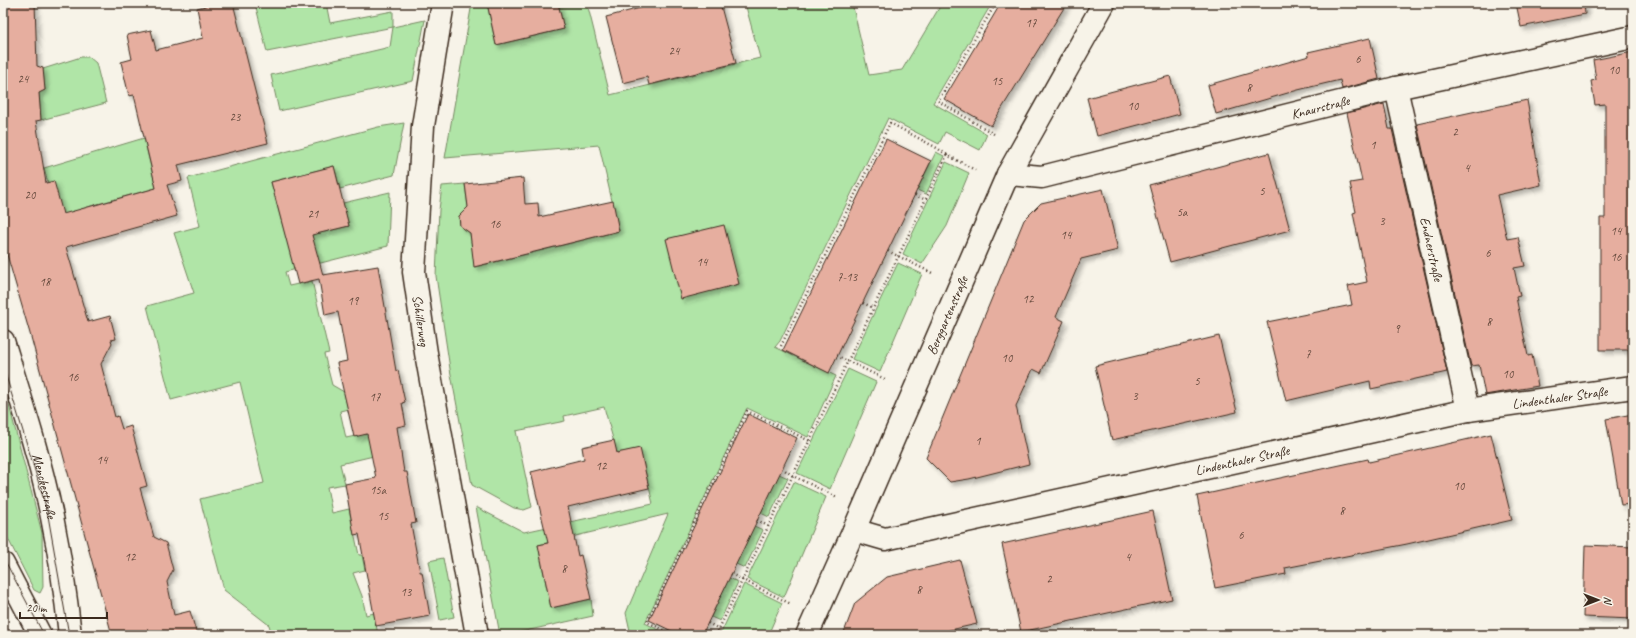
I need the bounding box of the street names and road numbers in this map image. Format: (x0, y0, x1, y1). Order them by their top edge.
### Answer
street label: Knaurstraße (1289, 92, 1353, 123)
street label: Endnerstraße (1416, 215, 1447, 284)
street label: Berggartenstraße (923, 272, 972, 357)
street label: Schillerweg (409, 294, 433, 348)
street label: Lindenthaler Straße (1511, 382, 1610, 413)
street label: Lindenthaler Straße (1194, 442, 1292, 479)
street label: Menckestraße (28, 452, 60, 521)

